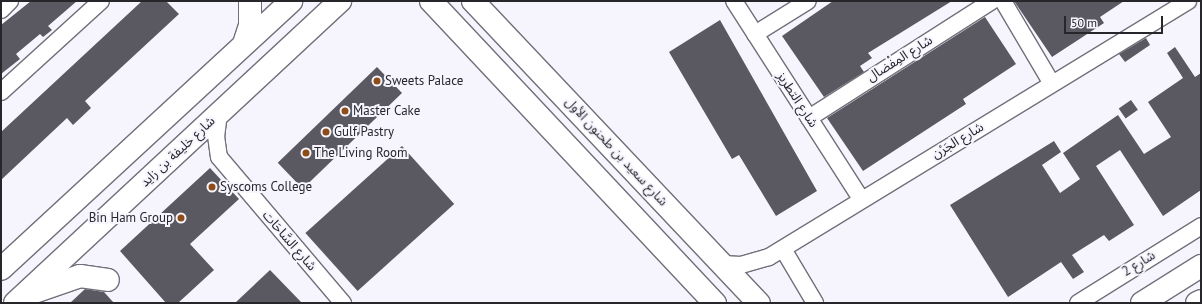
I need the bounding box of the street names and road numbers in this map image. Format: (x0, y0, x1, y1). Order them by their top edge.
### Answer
street label: شارع المِفْضال (864, 33, 936, 85)
street label: شارع التطريز (773, 69, 821, 131)
street label: شارع سعيد بن طحنون الأول (562, 94, 670, 210)
street label: شارع خليفة بن زايد (137, 113, 219, 191)
street label: شارع الجَرْن (929, 119, 987, 163)
street label: شارع السَّاحَات (259, 208, 319, 274)
street label: شارع 2 (1120, 248, 1158, 280)

